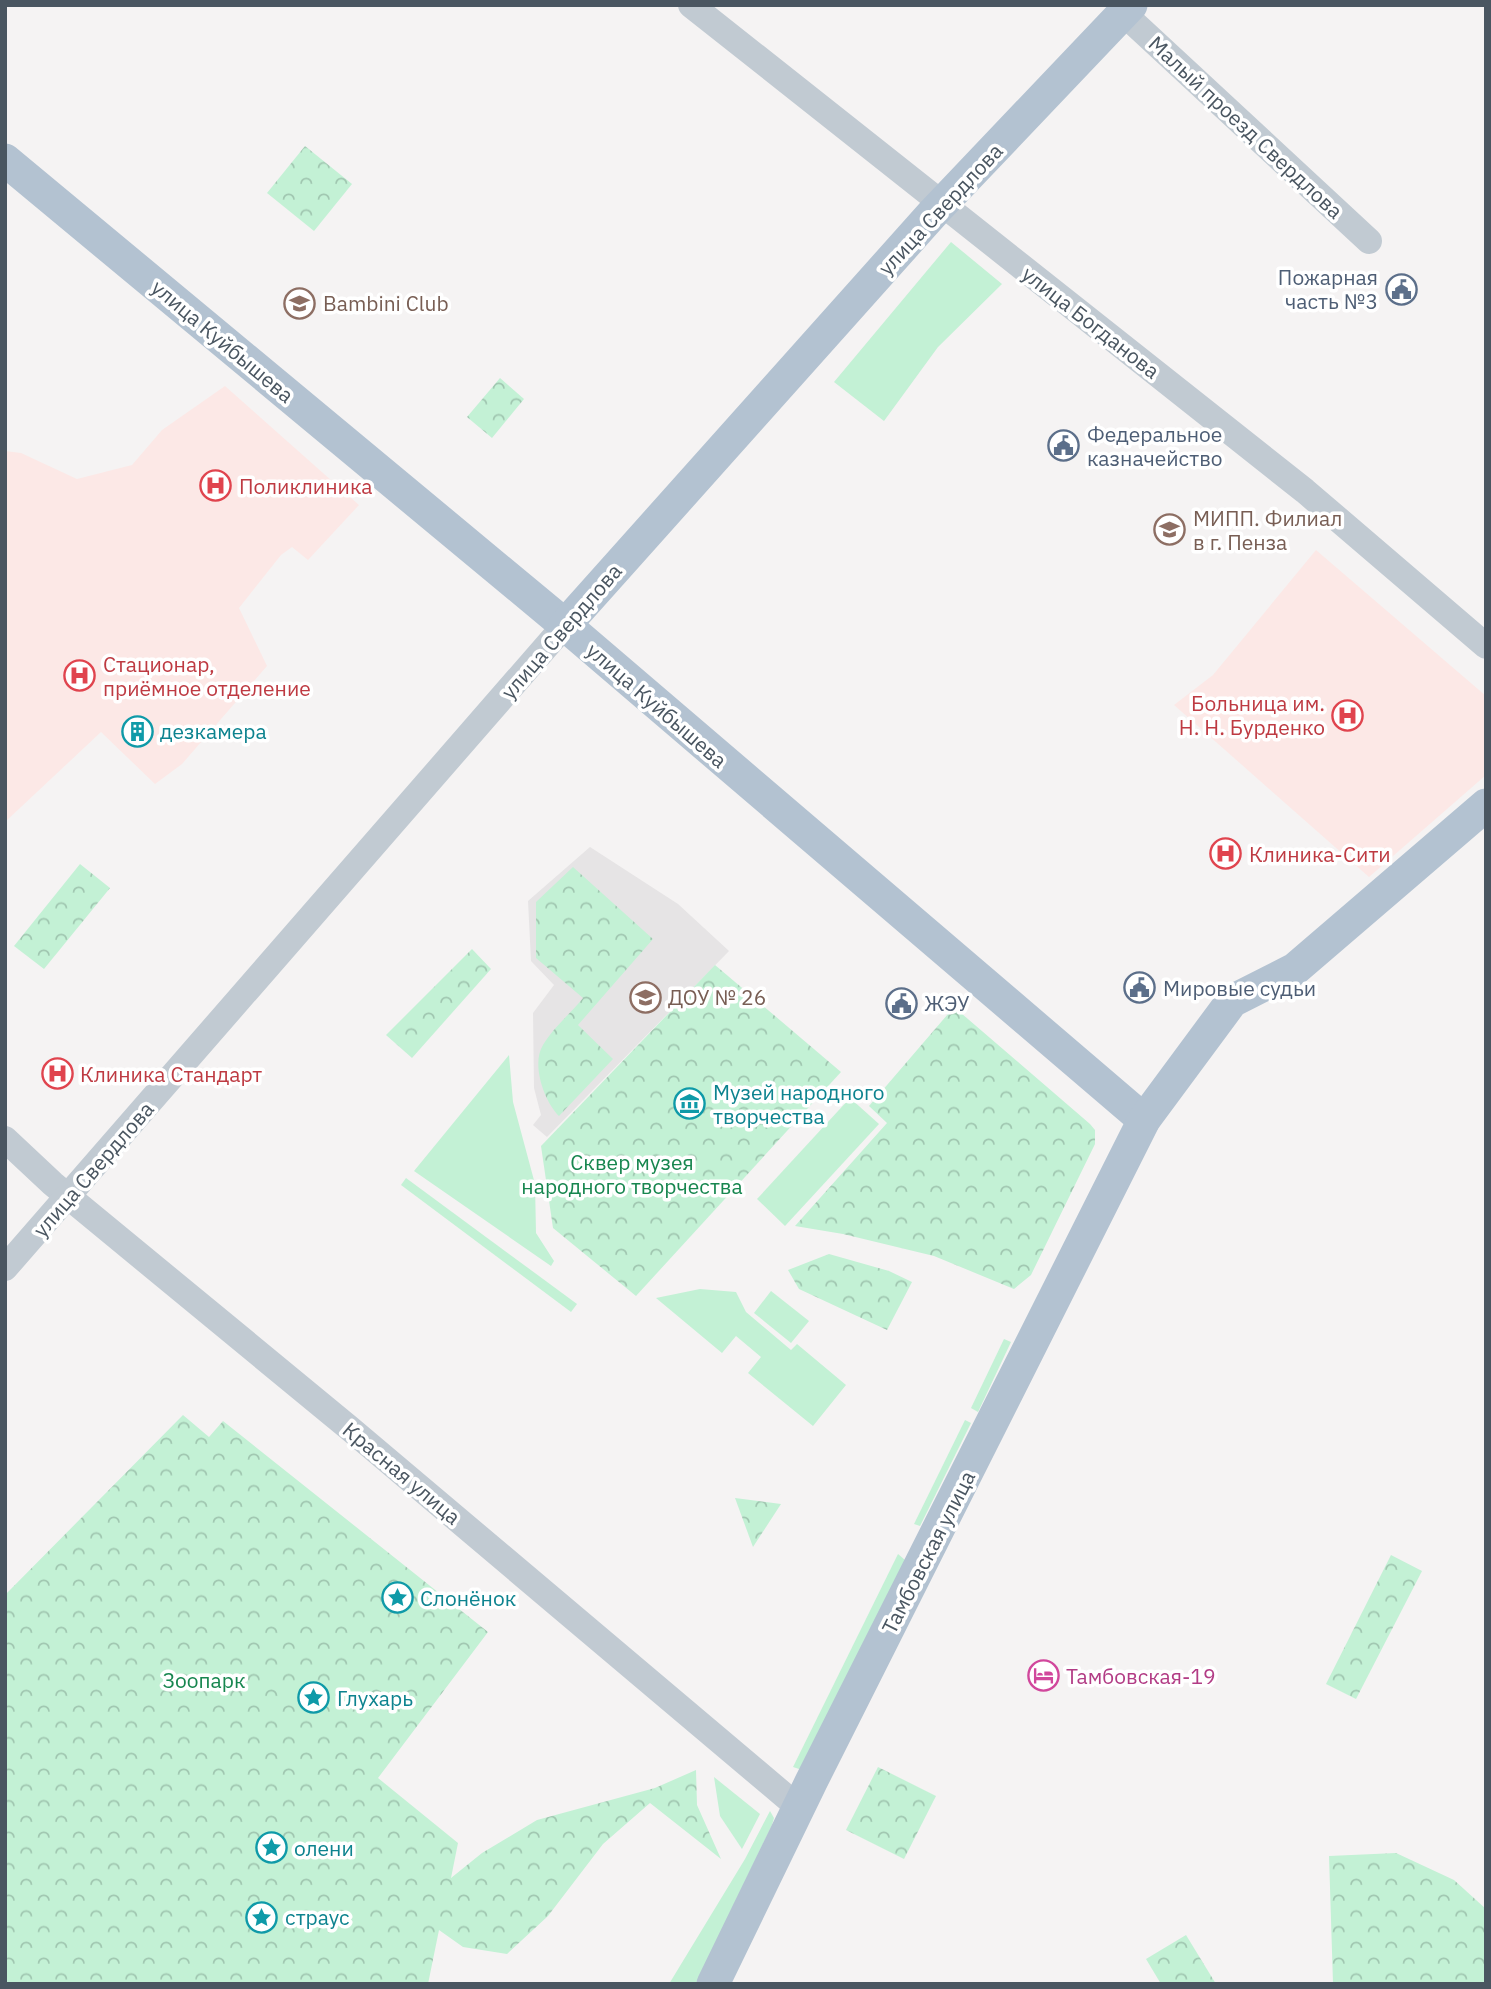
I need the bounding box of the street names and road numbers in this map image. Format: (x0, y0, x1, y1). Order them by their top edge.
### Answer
street label: Малый проезд Свердлова (1143, 29, 1349, 225)
street label: улица Свердлова (872, 137, 1008, 281)
street label: улица Богданова (1016, 259, 1166, 385)
street label: улица Куйбышева (146, 273, 300, 409)
street label: улица Свердлова (494, 557, 628, 705)
street label: улица Куйбышева (581, 636, 733, 774)
street label: улица Свердлова (26, 1095, 160, 1243)
street label: Красная улица (337, 1415, 467, 1531)
street label: Тамбовская улица (875, 1466, 981, 1638)

